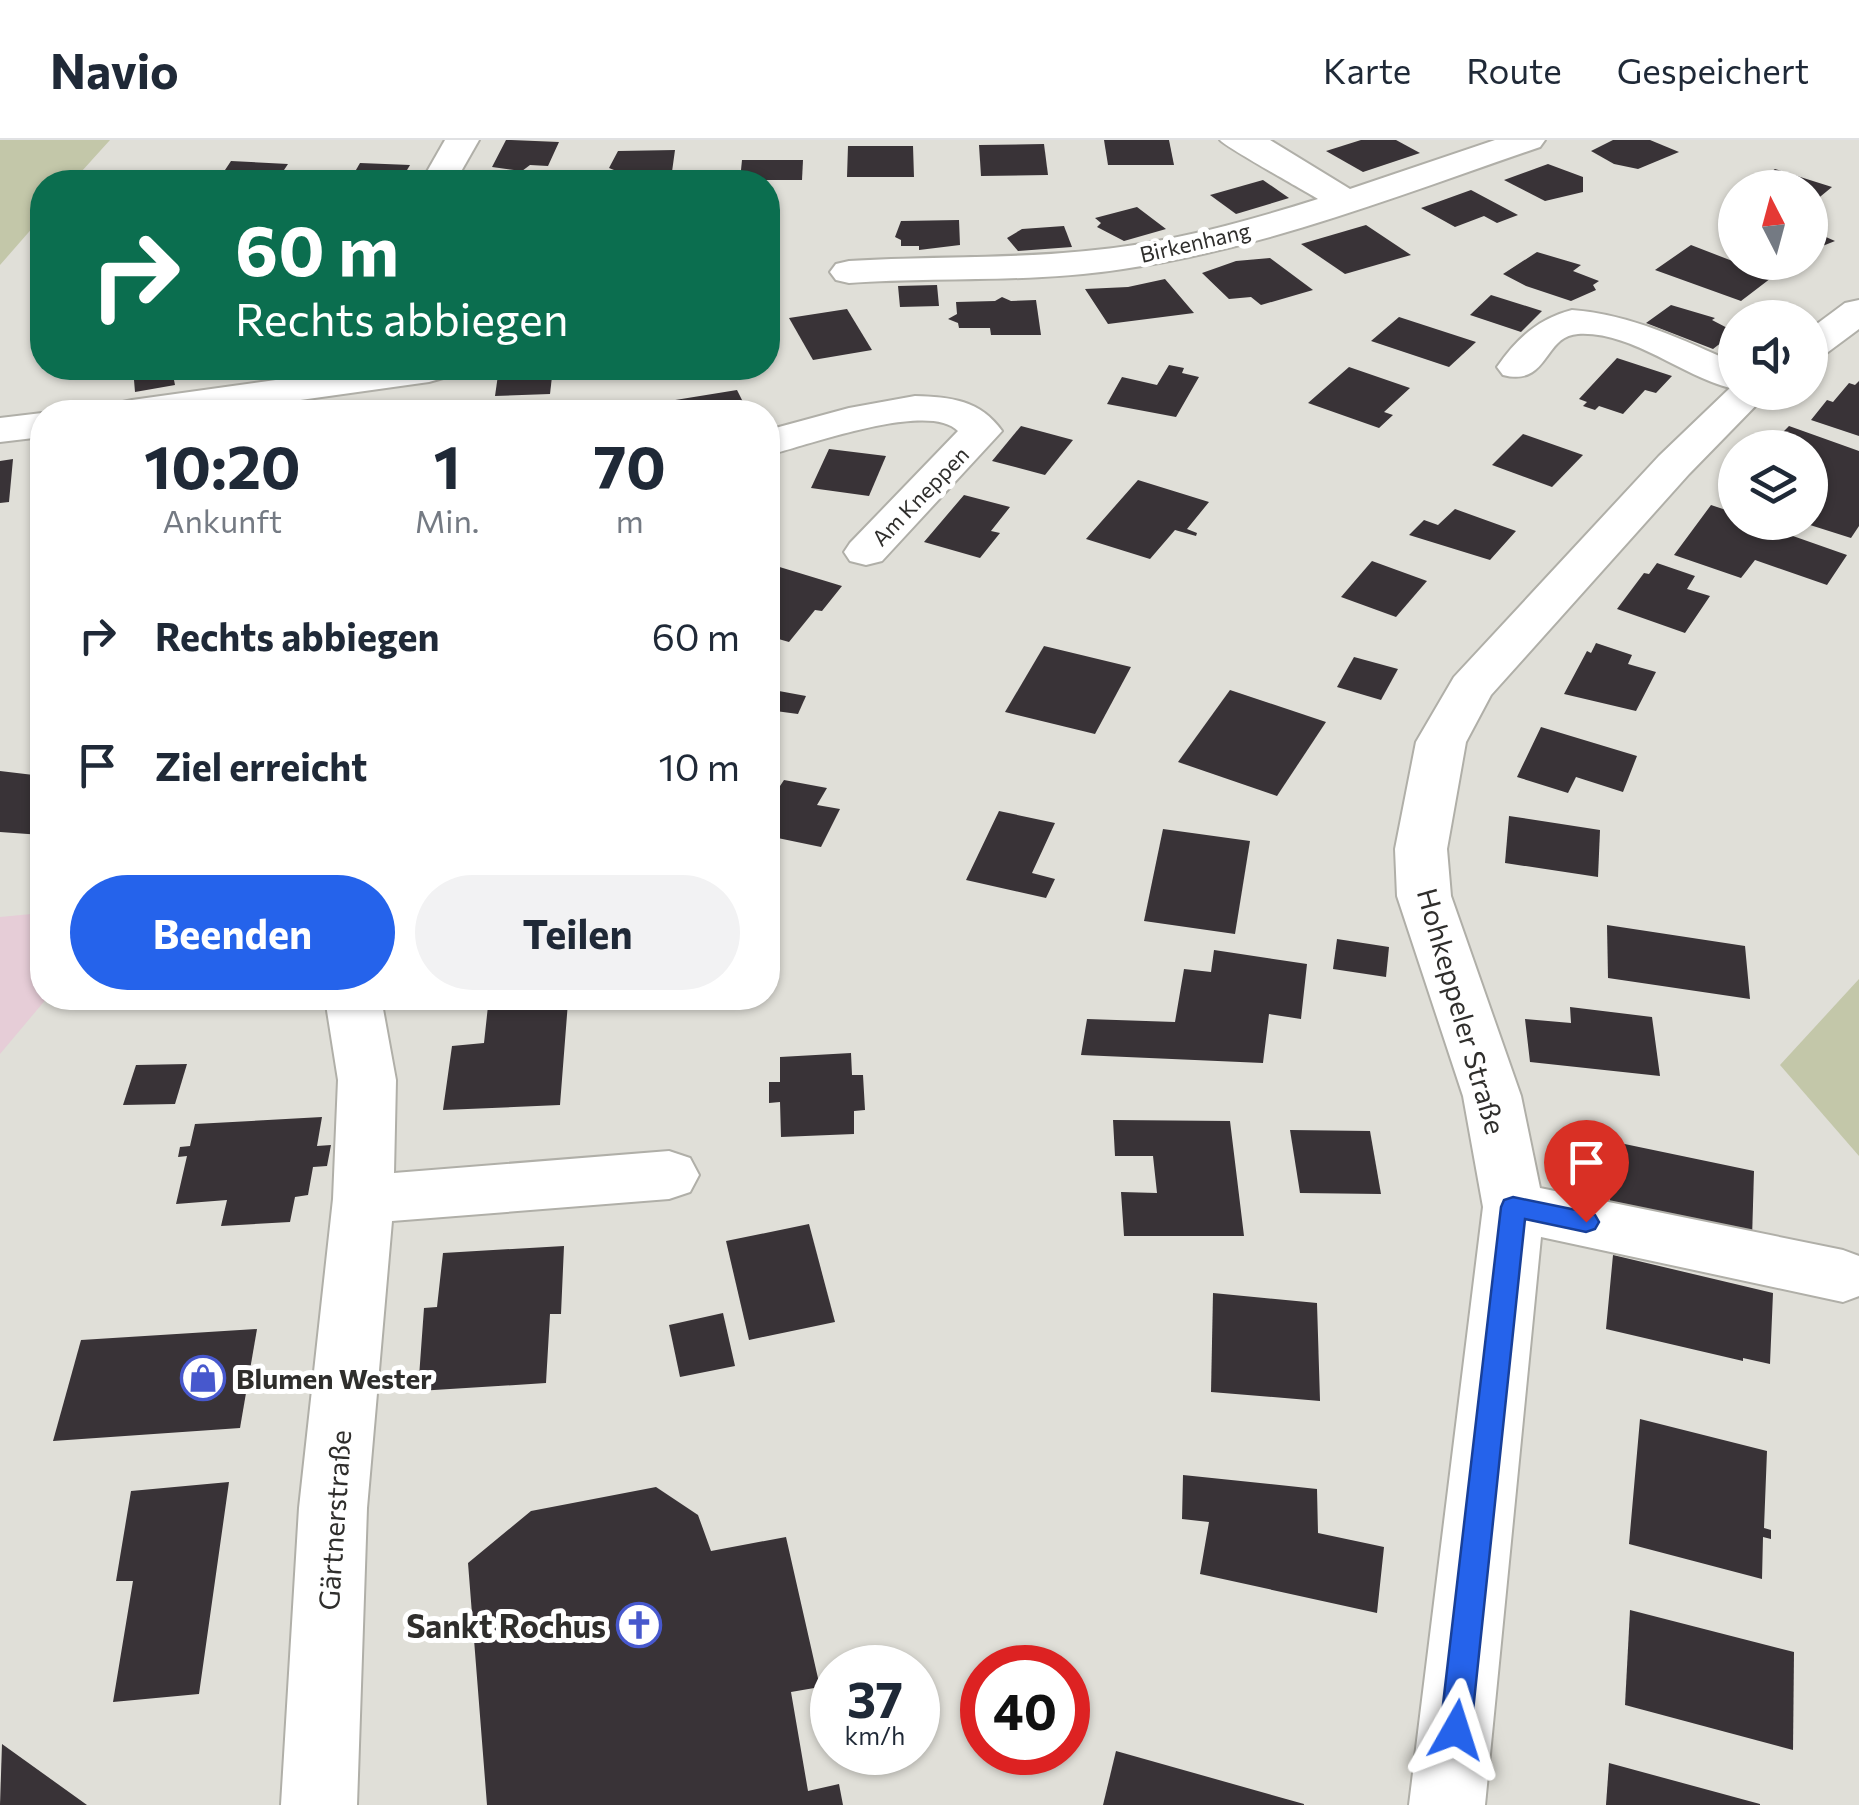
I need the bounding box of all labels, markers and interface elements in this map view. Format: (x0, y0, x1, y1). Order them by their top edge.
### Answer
text: Navio (50, 40, 179, 99)
text: Karte (1323, 48, 1411, 91)
text: Route (1466, 48, 1562, 91)
text: Gespeichert (1617, 48, 1809, 91)
north arrow (1718, 170, 1828, 280)
map controls (1718, 170, 1828, 540)
text: 60 m (235, 205, 399, 290)
icon: right (70, 210, 200, 340)
street label: Birkenhang (1137, 216, 1253, 268)
text: Rechts abbiegen (235, 290, 569, 345)
button: sound (1718, 300, 1828, 410)
text: 10:20 (144, 428, 301, 501)
text: 1 (433, 428, 461, 501)
text: 70 (593, 428, 666, 501)
button: layers (1718, 430, 1828, 540)
street label: Am Kneppen (866, 441, 974, 551)
text: Ankunft (162, 500, 282, 540)
text: Min. (415, 500, 479, 540)
text: m (616, 500, 644, 540)
icon: right (70, 608, 125, 663)
text: Rechts abbiegen (155, 612, 439, 659)
text: 60 m (652, 612, 740, 659)
icon: arrive (70, 738, 125, 793)
text: Ziel erreicht (155, 742, 367, 789)
text: 10 m (659, 742, 740, 789)
button: Beenden (70, 875, 395, 990)
button: Teilen (415, 875, 740, 990)
street label: Hohkeppeler Straße (1411, 884, 1513, 1138)
pin (1544, 1120, 1629, 1223)
icon: arrive (1559, 1135, 1614, 1190)
shop icon: Blumen Wester (180, 1355, 226, 1401)
place label: Blumen Wester (236, 1361, 432, 1395)
street label: Gärtnerstraße (311, 1429, 357, 1611)
church icon: Sankt Rochus (616, 1602, 662, 1648)
place label: Sankt Rochus (406, 1605, 606, 1645)
speed limit sign: 40 (960, 1645, 1090, 1775)
text: 37 (847, 1667, 903, 1728)
position arrow (1404, 1678, 1508, 1782)
text: km/h (845, 1720, 905, 1750)

